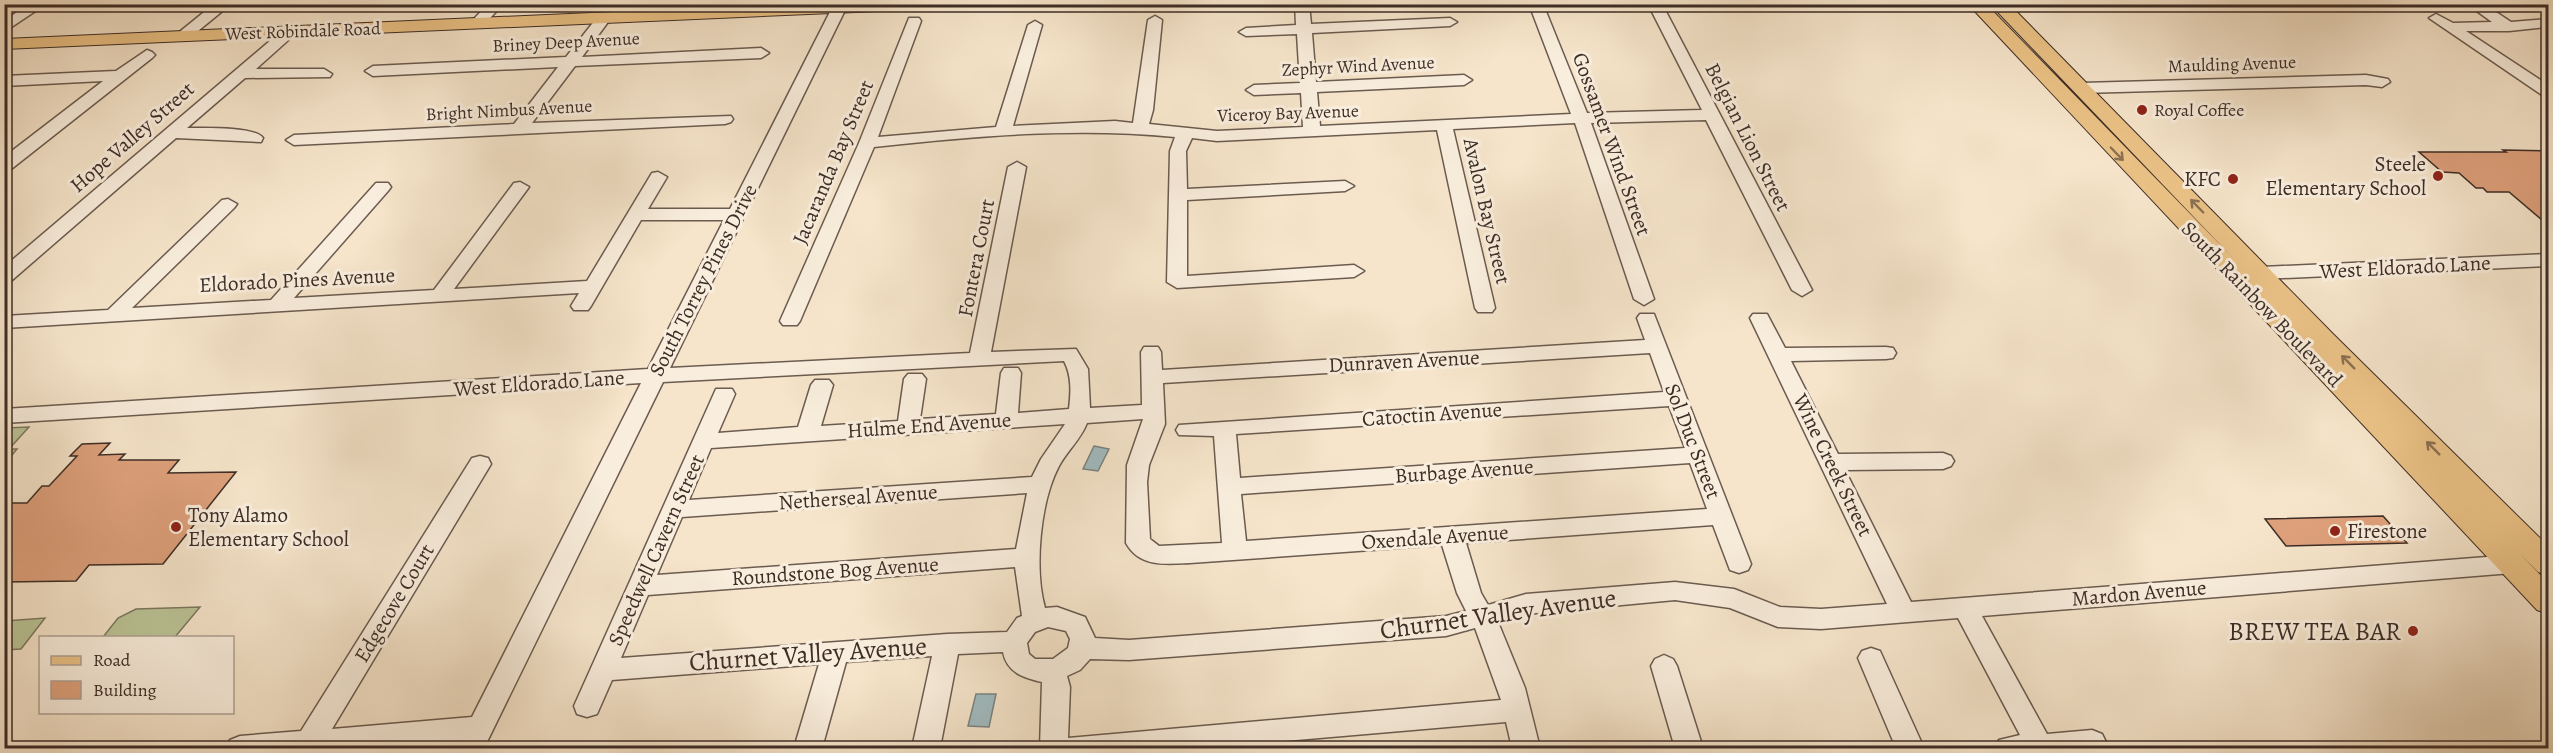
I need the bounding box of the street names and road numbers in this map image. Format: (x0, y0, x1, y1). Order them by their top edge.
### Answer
street label: West Robindale Road (224, 16, 381, 46)
street label: Briney Deep Avenue (492, 26, 640, 58)
street label: Gossamer Wind Street (1566, 49, 1658, 240)
street label: Zephyr Wind Avenue (1281, 50, 1435, 82)
street label: Maulding Avenue (2167, 50, 2297, 78)
street label: Belgian Lion Street (1699, 58, 1798, 216)
street label: Hope Valley Street (64, 75, 200, 199)
street label: Jacaranda Bay Street (786, 75, 880, 248)
street label: Bright Nimbus Avenue (425, 94, 593, 126)
street label: Viceroy Bay Avenue (1216, 99, 1359, 128)
street label: Avalon Bay Street (1456, 134, 1517, 287)
street label: South Torrey Pines Drive (642, 179, 764, 381)
street label: Fontera Court (951, 197, 1001, 319)
street label: South Rainbow Boulevard (2175, 215, 2349, 394)
street label: West Eldorado Lane (2318, 249, 2491, 286)
street label: Eldorado Pines Avenue (198, 261, 396, 299)
street label: Dunraven Avenue (1328, 343, 1480, 379)
street label: West Eldorado Lane (452, 363, 625, 403)
street label: Sol Duc Street (1658, 379, 1728, 503)
street label: Wine Creek Street (1786, 388, 1880, 541)
street label: Catoctin Avenue (1361, 395, 1503, 433)
street label: Hulme End Avenue (846, 405, 1012, 445)
street label: Speedwell Cavern Street (601, 450, 711, 650)
street label: Burbage Avenue (1394, 452, 1534, 490)
street label: Netherseal Avenue (778, 477, 938, 517)
street label: Oxendale Avenue (1361, 518, 1509, 556)
street label: Edgecove Court (348, 538, 441, 668)
street label: Roundstone Bog Avenue (730, 550, 940, 592)
street label: Mardon Avenue (2070, 573, 2208, 613)
street label: Churnet Valley Avenue (1378, 580, 1618, 648)
street label: Churnet Valley Avenue (688, 628, 928, 680)

